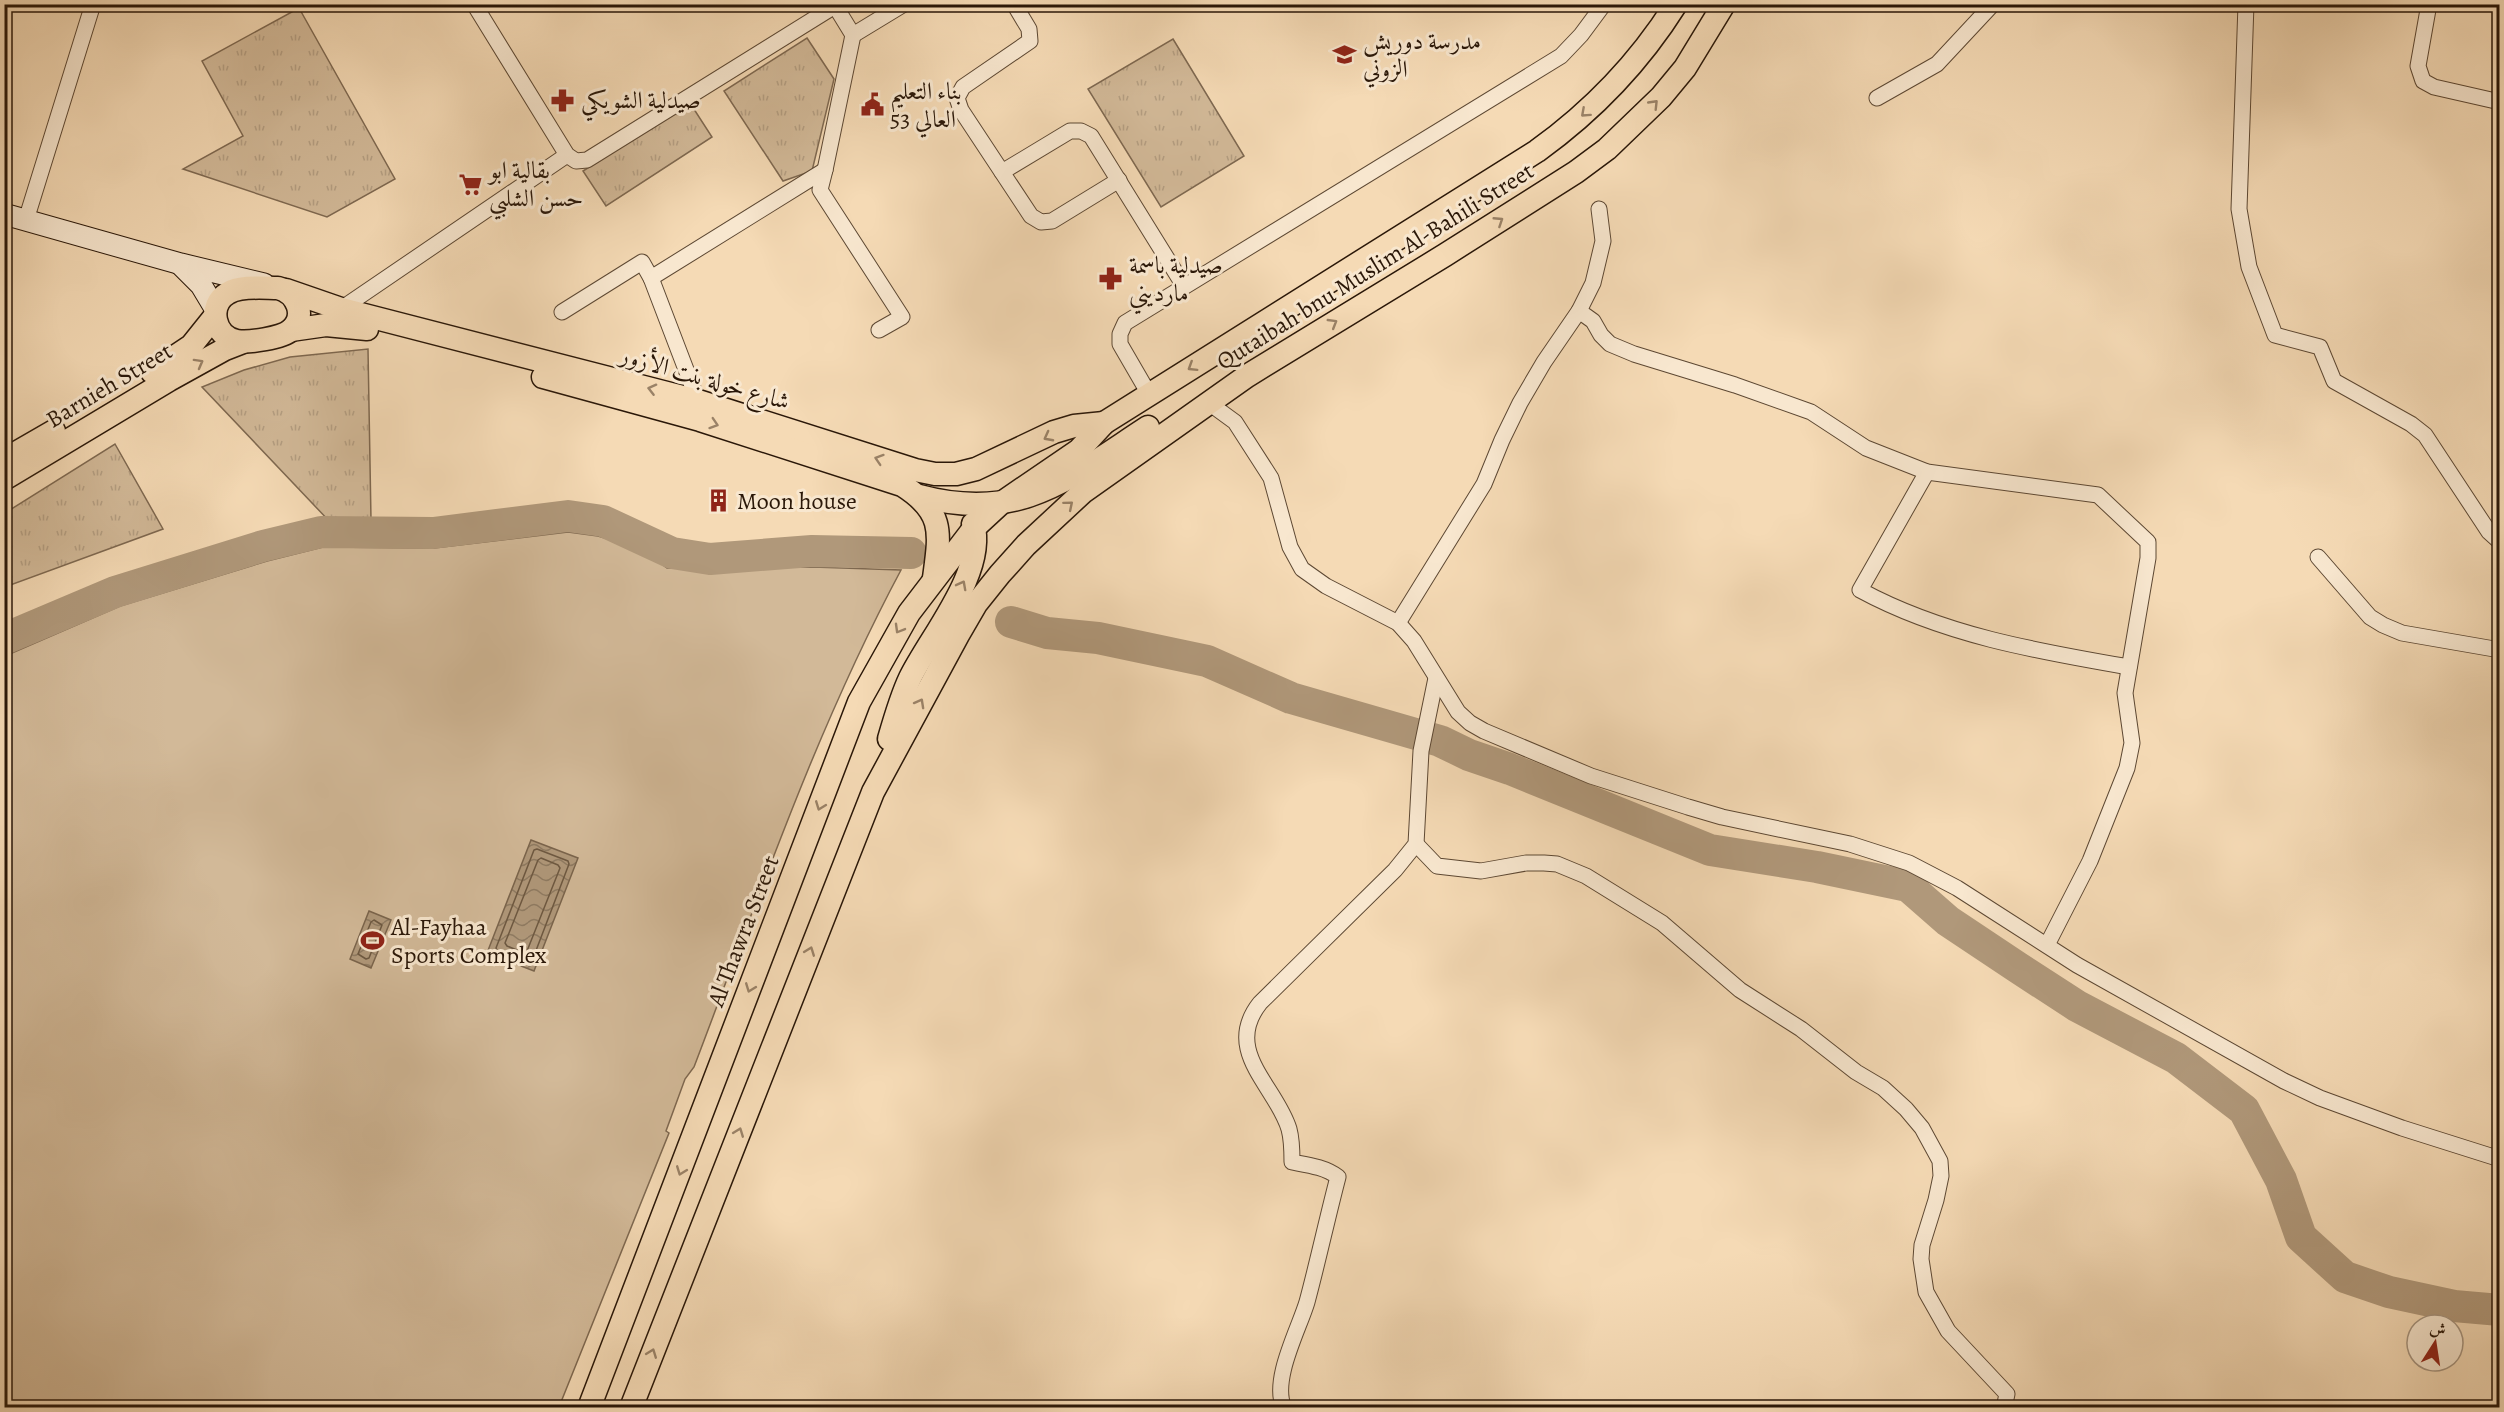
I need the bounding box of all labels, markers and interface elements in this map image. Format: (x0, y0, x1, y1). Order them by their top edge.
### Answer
place label: مدرسة دوريش الزوني (1363, 25, 1481, 88)
school or university icon: مدرسة دوريش الزوني (1332, 42, 1358, 68)
place label: بناء التعليم العالي 53 (890, 75, 962, 138)
place label: صيدلية الشويكي (581, 84, 701, 122)
pharmacy icon: صيدلية الشويكي (550, 87, 576, 113)
public building icon: بناء التعليم العالي 53 (859, 92, 885, 118)
one-way arrow (1647, 100, 1658, 111)
one-way arrow (1581, 106, 1592, 117)
place label: بقالية ابو حسن الشلبي (487, 154, 583, 220)
street label: Qutaibah bnu Muslim Al-Bahili Street (1210, 155, 1540, 377)
supermarket icon: بقالية ابو حسن الشلبي (458, 171, 484, 197)
one-way arrow (1492, 217, 1503, 228)
place label: صيدلية باسمة مارديني (1129, 249, 1223, 315)
pharmacy icon: صيدلية باسمة مارديني (1098, 266, 1124, 292)
one-way arrow (1327, 318, 1337, 330)
street label: Barnieh Street (40, 335, 178, 435)
street label: شارع خولة بنت الأزور (613, 338, 794, 421)
one-way arrow (193, 359, 203, 370)
one-way arrow (1188, 360, 1199, 371)
one-way arrow (647, 383, 657, 396)
one-way arrow (708, 417, 719, 429)
one-way arrow (1043, 429, 1054, 441)
one-way arrow (874, 453, 885, 466)
place label: Moon house (737, 485, 857, 517)
building icon: Moon house (706, 488, 732, 514)
one-way arrow (1062, 501, 1073, 512)
one-way arrow (955, 581, 966, 592)
one-way arrow (895, 623, 907, 633)
one-way arrow (913, 699, 924, 710)
one-way arrow (814, 800, 827, 811)
street label: Al Thawra Street (699, 851, 787, 1012)
place label: Al-Fayhaa Sports Complex (390, 911, 547, 971)
sports icon: Al-Fayhaa Sports Complex (360, 928, 386, 954)
one-way arrow (803, 946, 816, 957)
one-way arrow (745, 982, 757, 993)
one-way arrow (732, 1128, 744, 1139)
one-way arrow (676, 1164, 688, 1175)
north arrow (2405, 1313, 2465, 1373)
text: ش (2428, 1317, 2448, 1342)
one-way arrow (645, 1348, 658, 1359)

